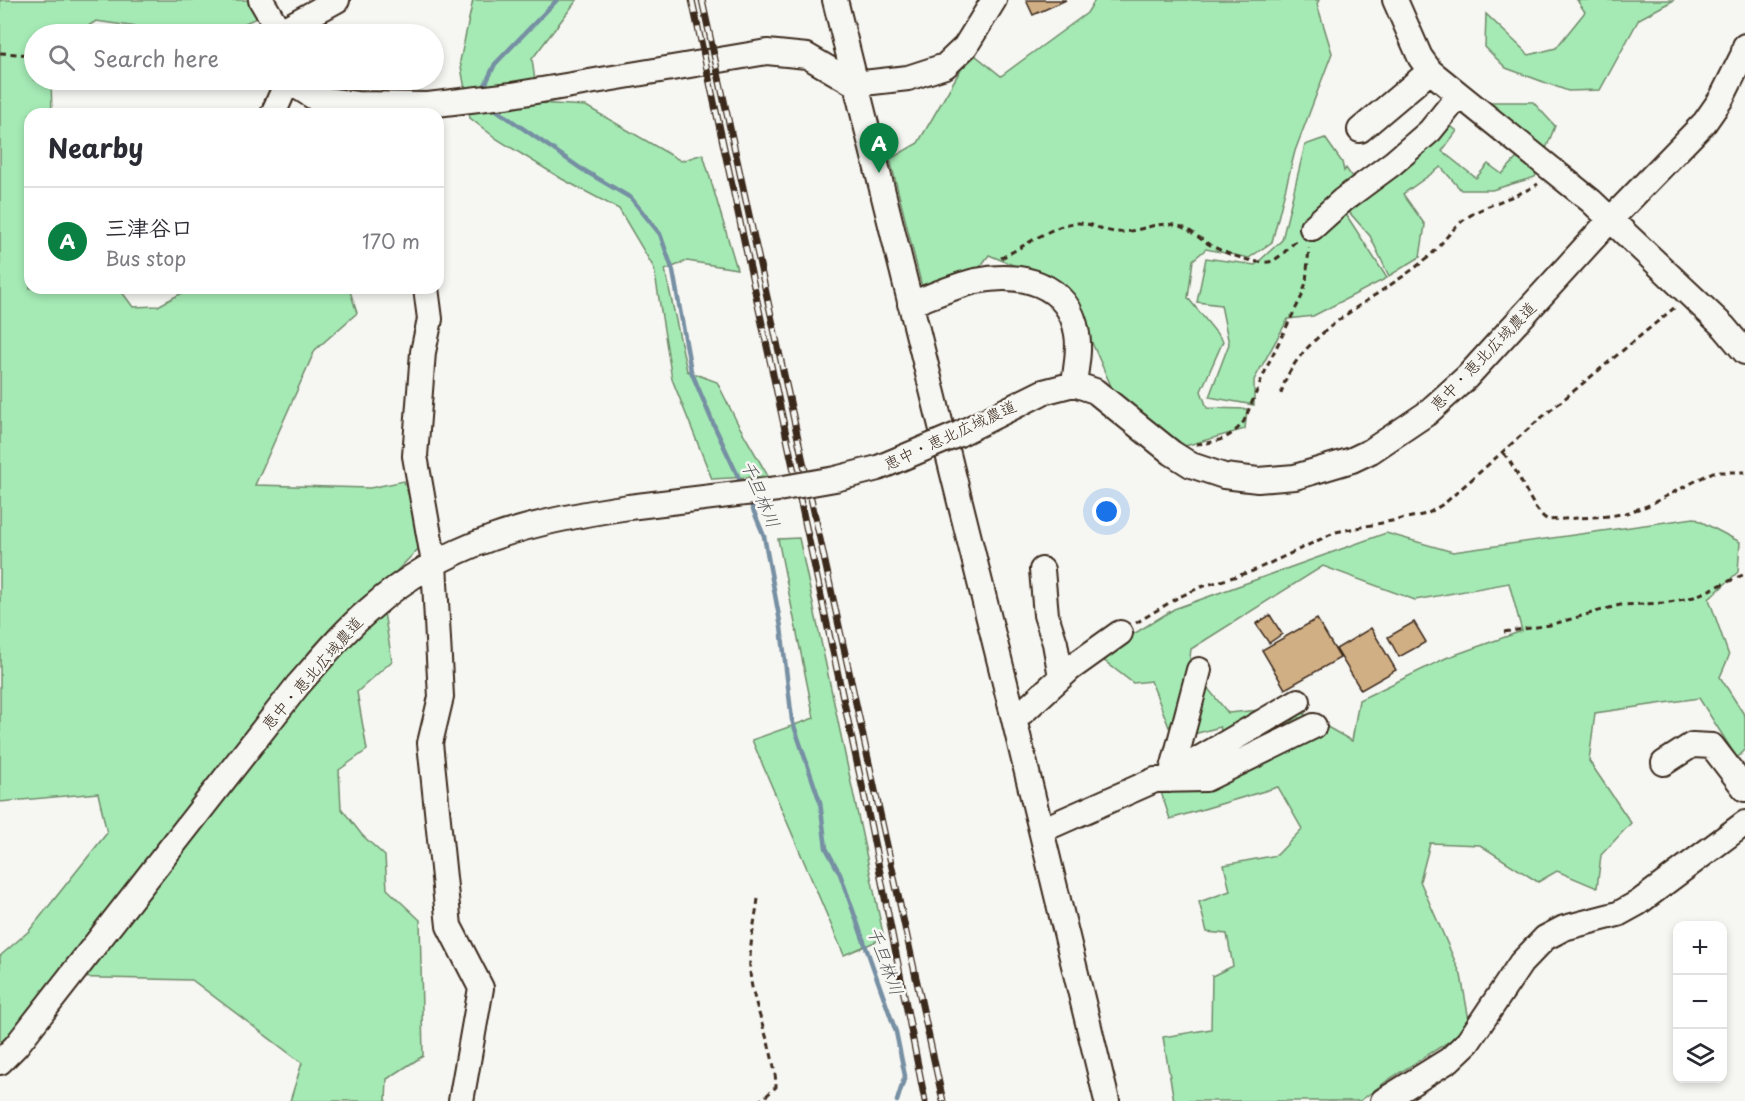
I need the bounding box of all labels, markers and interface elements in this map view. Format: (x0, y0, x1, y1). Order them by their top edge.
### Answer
search box (24, 24, 444, 90)
icon: search (45, 41, 78, 74)
text: Search here (93, 41, 219, 74)
pin: A (860, 124, 898, 173)
text: Nearby (48, 128, 143, 167)
text: 三津谷口 (105, 210, 193, 243)
text: A (60, 226, 75, 256)
text: 170 m (362, 226, 420, 256)
text: Bus stop (105, 243, 186, 273)
street label: 恵中・恵北広域農道 (1424, 295, 1541, 415)
street label: 恵中・恵北広域農道 (879, 393, 1020, 475)
water label: 千旦林川 (735, 455, 788, 532)
your location (1092, 497, 1121, 526)
street label: 恵中・恵北広域農道 (255, 610, 368, 735)
map controls (1673, 921, 1727, 1083)
button: + (1673, 921, 1727, 975)
water label: 千旦林川 (861, 922, 911, 999)
button: − (1673, 975, 1727, 1029)
button: layers (1673, 1029, 1727, 1083)

